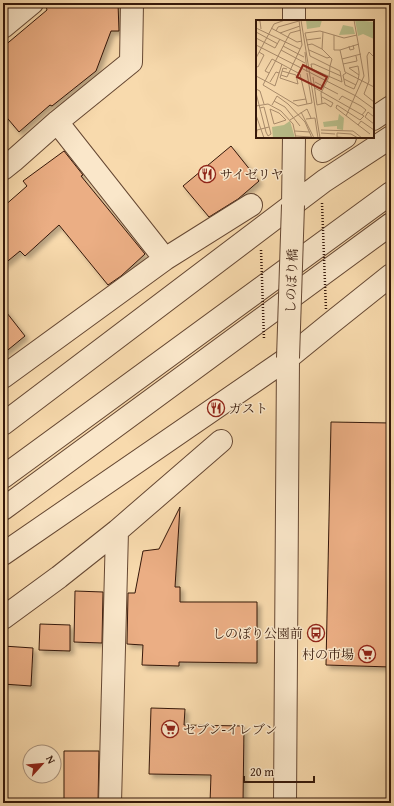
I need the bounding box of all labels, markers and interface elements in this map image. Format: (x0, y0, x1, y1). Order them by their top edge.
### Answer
inset map (256, 20, 374, 138)
restaurant icon: サイゼリヤ (197, 164, 217, 184)
place label: サイゼリヤ (220, 165, 283, 184)
street label: しのぼり橋 (281, 248, 302, 314)
restaurant icon: ガスト (206, 398, 226, 418)
place label: ガスト (229, 399, 268, 418)
bus stop icon: しのぼり公園前 (306, 623, 326, 643)
place label: しのぼり公園前 (212, 624, 303, 643)
supermarket icon: 村の市場 (357, 644, 377, 664)
place label: 村の市場 (302, 645, 354, 664)
supermarket icon: セブン-イレブン (160, 719, 180, 739)
place label: セブン-イレブン (183, 720, 277, 739)
north arrow (22, 744, 62, 784)
text: N (42, 753, 60, 767)
scale bar (244, 758, 314, 784)
text: 20 m (250, 763, 274, 780)

